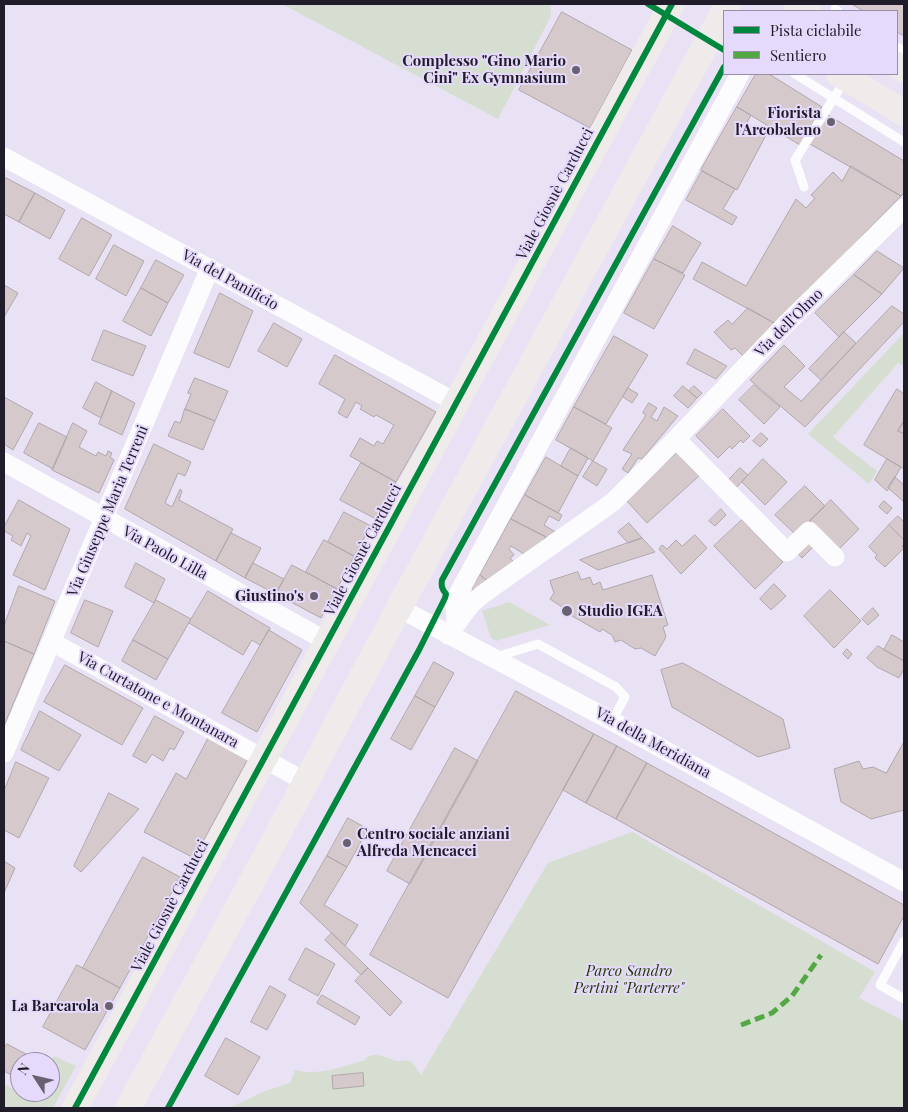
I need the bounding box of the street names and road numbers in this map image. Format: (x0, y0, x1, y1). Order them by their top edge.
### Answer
street label: Viale Giosuè Carducci (513, 125, 597, 263)
street label: Via del Panificio (179, 246, 281, 314)
street label: Via dell'Olmo (751, 285, 827, 361)
street label: Via Giuseppe Maria Terreni (64, 423, 152, 599)
street label: Viale Giosuè Carducci (321, 481, 405, 619)
street label: Via Paolo Lilla (119, 522, 211, 584)
street label: Via Curtatone e Montanara (74, 648, 242, 752)
street label: Via della Meridiana (592, 704, 714, 782)
street label: Viale Giosuè Carducci (128, 837, 212, 975)

